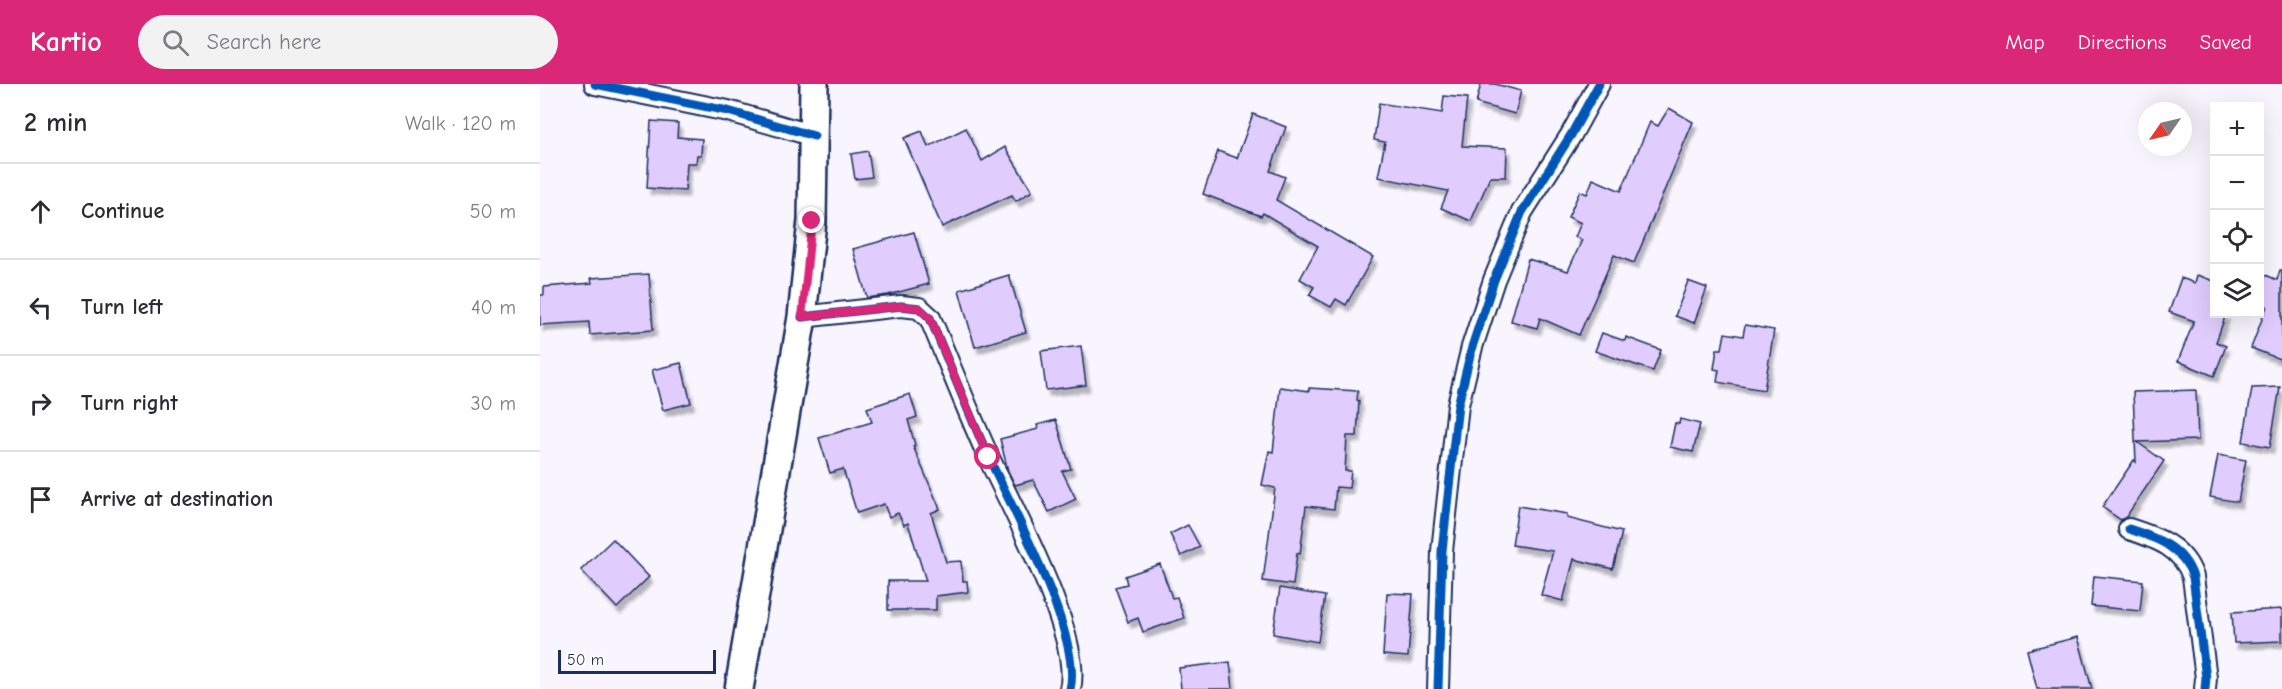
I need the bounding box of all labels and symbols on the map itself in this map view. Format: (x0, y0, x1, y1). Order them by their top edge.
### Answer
north arrow (2138, 102, 2192, 156)
route end (798, 207, 824, 233)
route start (974, 443, 1000, 469)
scale bar (558, 647, 716, 674)

